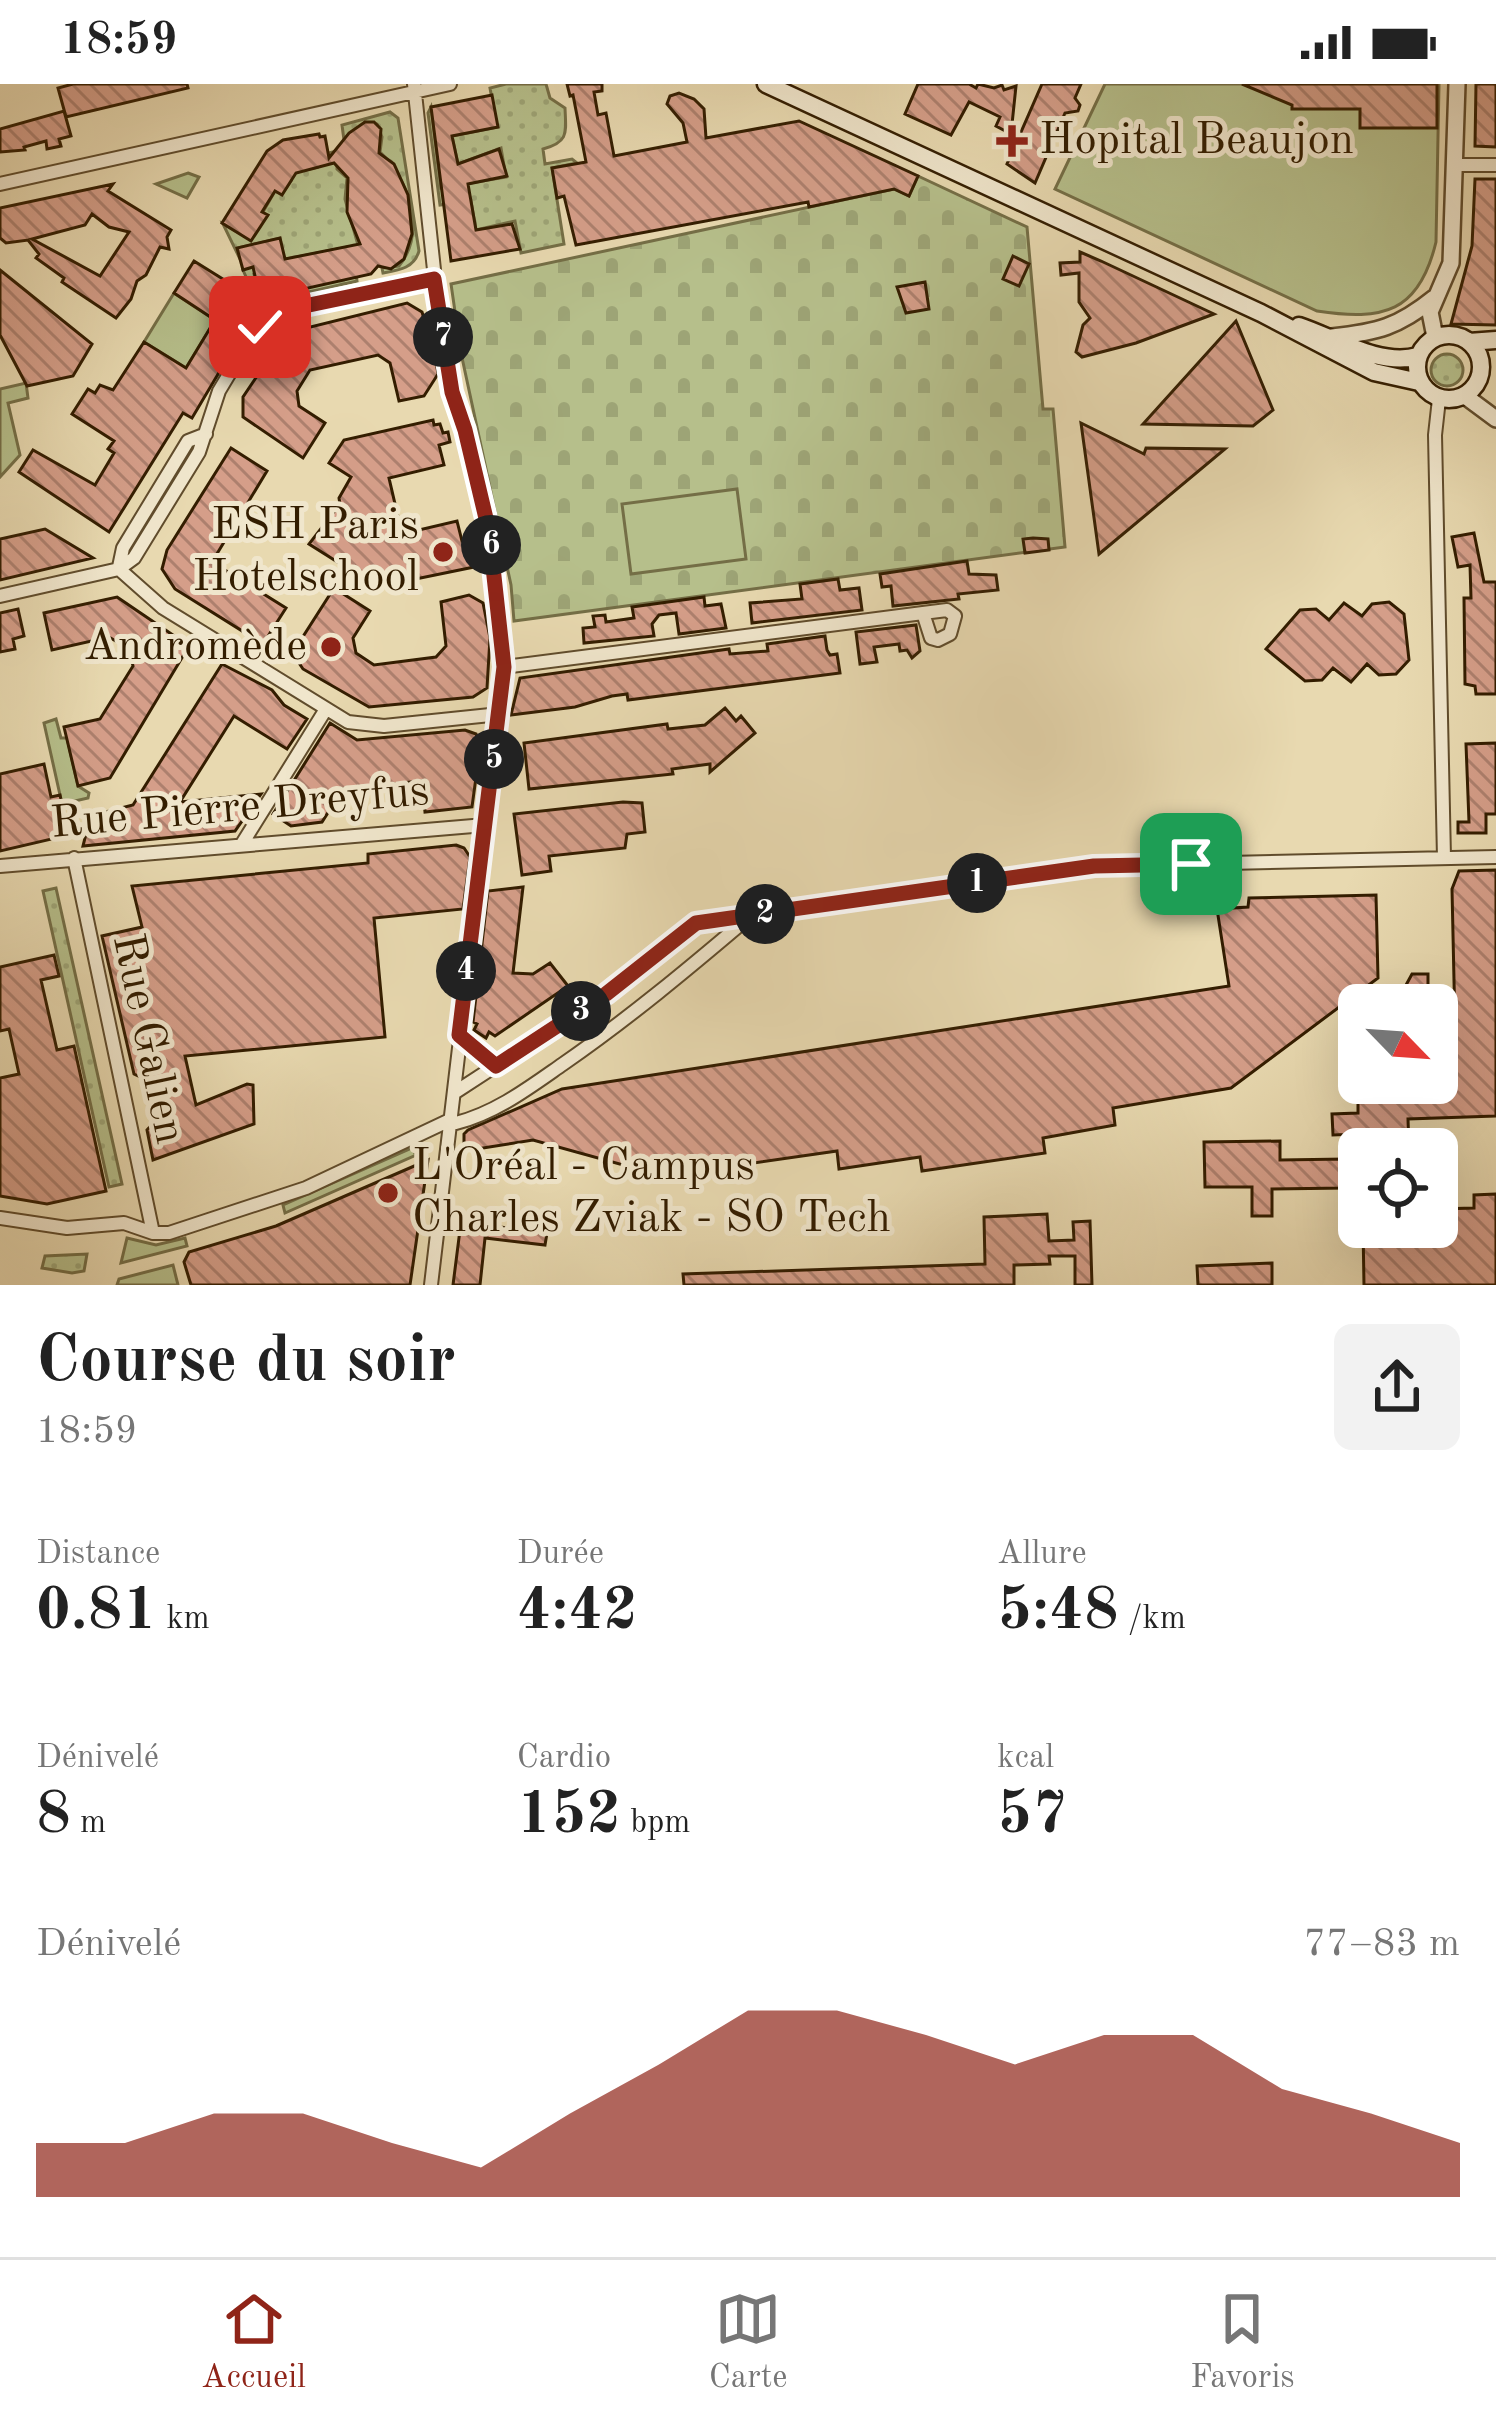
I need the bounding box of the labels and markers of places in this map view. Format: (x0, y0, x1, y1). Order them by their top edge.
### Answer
place label: Hopital Beaujon (1039, 119, 1354, 164)
marker: Hopital Beaujon (996, 125, 1028, 157)
pin (209, 276, 311, 378)
pin: 7 (413, 307, 473, 367)
place label: ESH Paris Hotelschool (192, 504, 419, 601)
pin: 6 (461, 515, 521, 575)
marker: ESH Paris Hotelschool (430, 539, 456, 565)
place label: Andromède (83, 625, 307, 670)
marker: Andromède (318, 634, 344, 660)
pin: 5 (464, 729, 524, 789)
pin (1140, 813, 1242, 915)
pin: 1 (947, 853, 1007, 913)
pin: 2 (735, 884, 795, 944)
pin: 4 (436, 941, 496, 1001)
pin: 3 (551, 981, 611, 1041)
place label: L'Oréal - Campus Charles Zviak - SO Tech (412, 1145, 891, 1242)
marker: L'Oréal - Campus Charles Zviak - SO Tech (375, 1180, 401, 1206)

